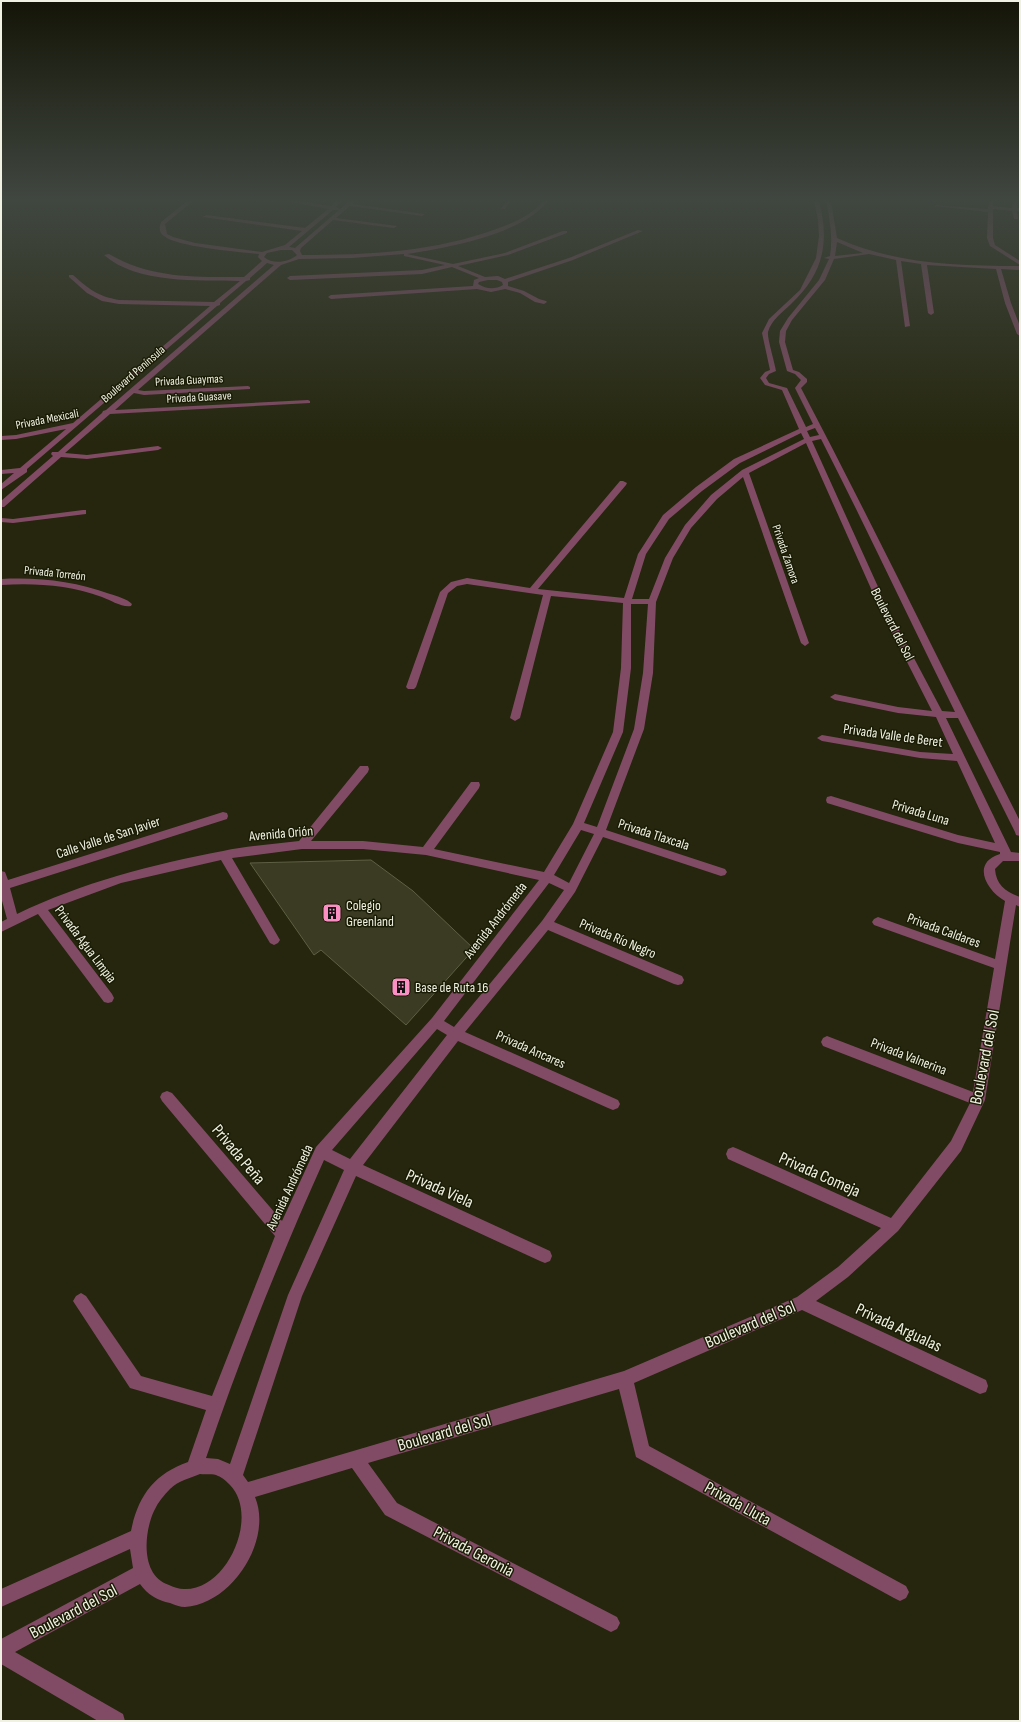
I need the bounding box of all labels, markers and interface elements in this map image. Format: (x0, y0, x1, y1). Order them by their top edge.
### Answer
street label: Boulevard Península (98, 342, 169, 406)
street label: Privada Guaymas (155, 371, 223, 390)
street label: Privada Guasave (166, 388, 232, 407)
street label: Privada Mexicali (14, 406, 80, 433)
street label: Privada Zamora (768, 523, 803, 586)
street label: Privada Torreón (23, 563, 87, 584)
street label: Boulevard del Sol (867, 585, 918, 663)
street label: Privada Valle de Beret (842, 720, 944, 751)
street label: Privada Luna (890, 796, 952, 829)
street label: Calle Valle de San Javier (54, 813, 162, 862)
street label: Privada Tlaxcala (616, 815, 692, 854)
street label: Avenida Orión (247, 822, 314, 845)
street label: Avenida Andrómeda (460, 879, 531, 963)
place label: Colegio Greenland (346, 897, 394, 930)
street label: Privada Agua Limpia (51, 902, 120, 986)
building icon: Colegio Greenland (321, 902, 343, 924)
street label: Privada Caldares (905, 909, 983, 952)
street label: Privada Río Negro (577, 915, 659, 962)
building icon: Base de Ruta 16 (390, 976, 412, 998)
place label: Base de Ruta 16 (415, 979, 488, 996)
street label: Boulevard del Sol (966, 1008, 1004, 1106)
street label: Privada Ancares (493, 1027, 568, 1072)
street label: Privada Valnerina (868, 1034, 949, 1079)
street label: Privada Peña (207, 1121, 269, 1189)
street label: Avenida Andrómeda (262, 1142, 317, 1234)
street label: Privada Comeja (776, 1148, 863, 1202)
street label: Privada Viela (403, 1165, 476, 1213)
street label: Boulevard del Sol (702, 1297, 799, 1353)
street label: Privada Argualas (852, 1299, 945, 1357)
street label: Boulevard del Sol (395, 1410, 493, 1456)
street label: Privada Lluta (701, 1478, 774, 1530)
street label: Privada Geronia (430, 1522, 517, 1581)
street label: Boulevard del Sol (26, 1580, 121, 1643)

